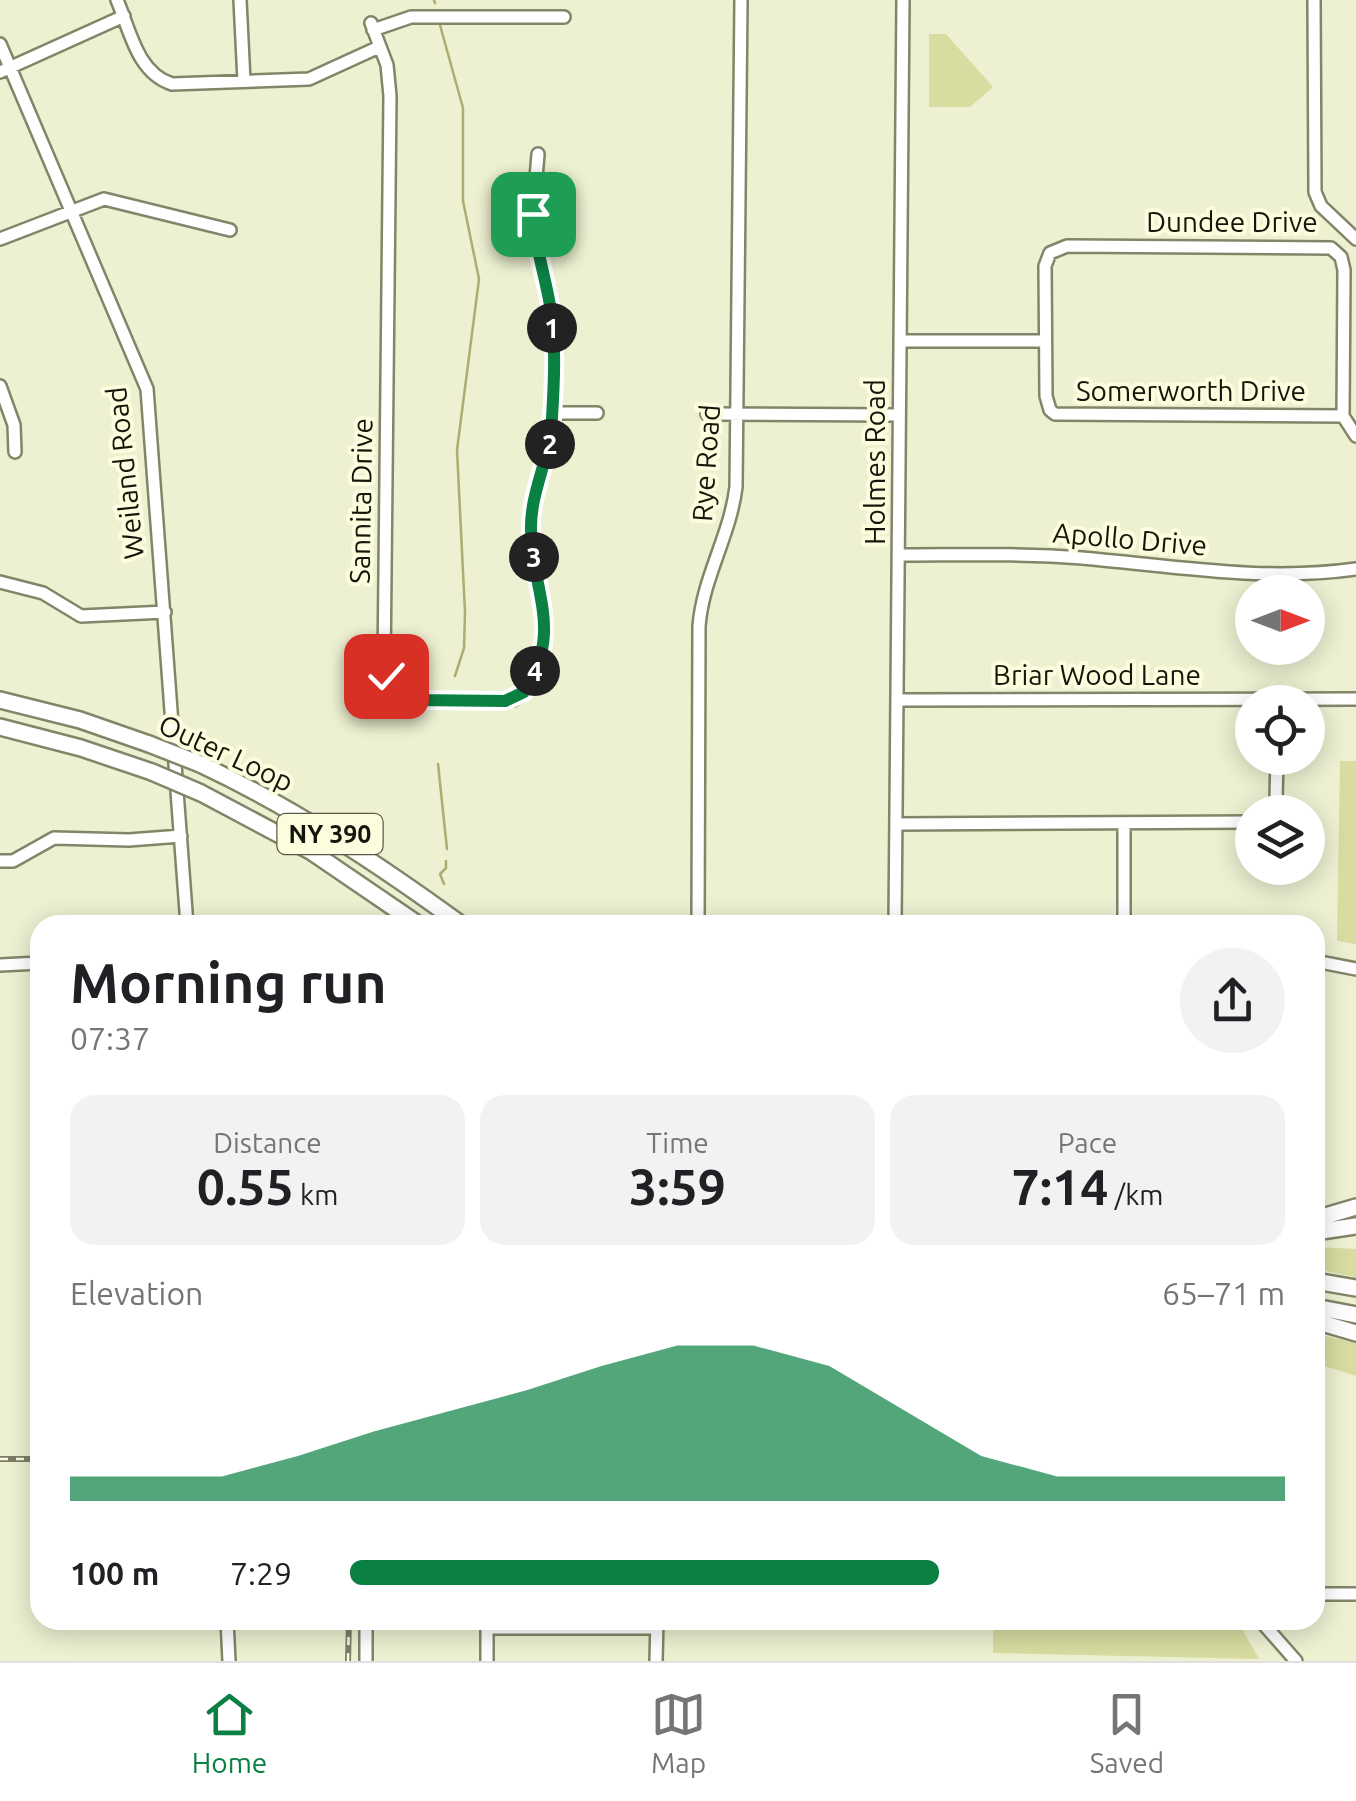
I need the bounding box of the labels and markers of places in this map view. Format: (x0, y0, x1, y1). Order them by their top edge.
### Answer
pin (491, 172, 576, 257)
pin: 1 (527, 303, 577, 353)
pin: 2 (525, 419, 575, 469)
pin: 3 (509, 532, 559, 582)
pin (344, 634, 429, 719)
pin: 4 (510, 646, 560, 696)

